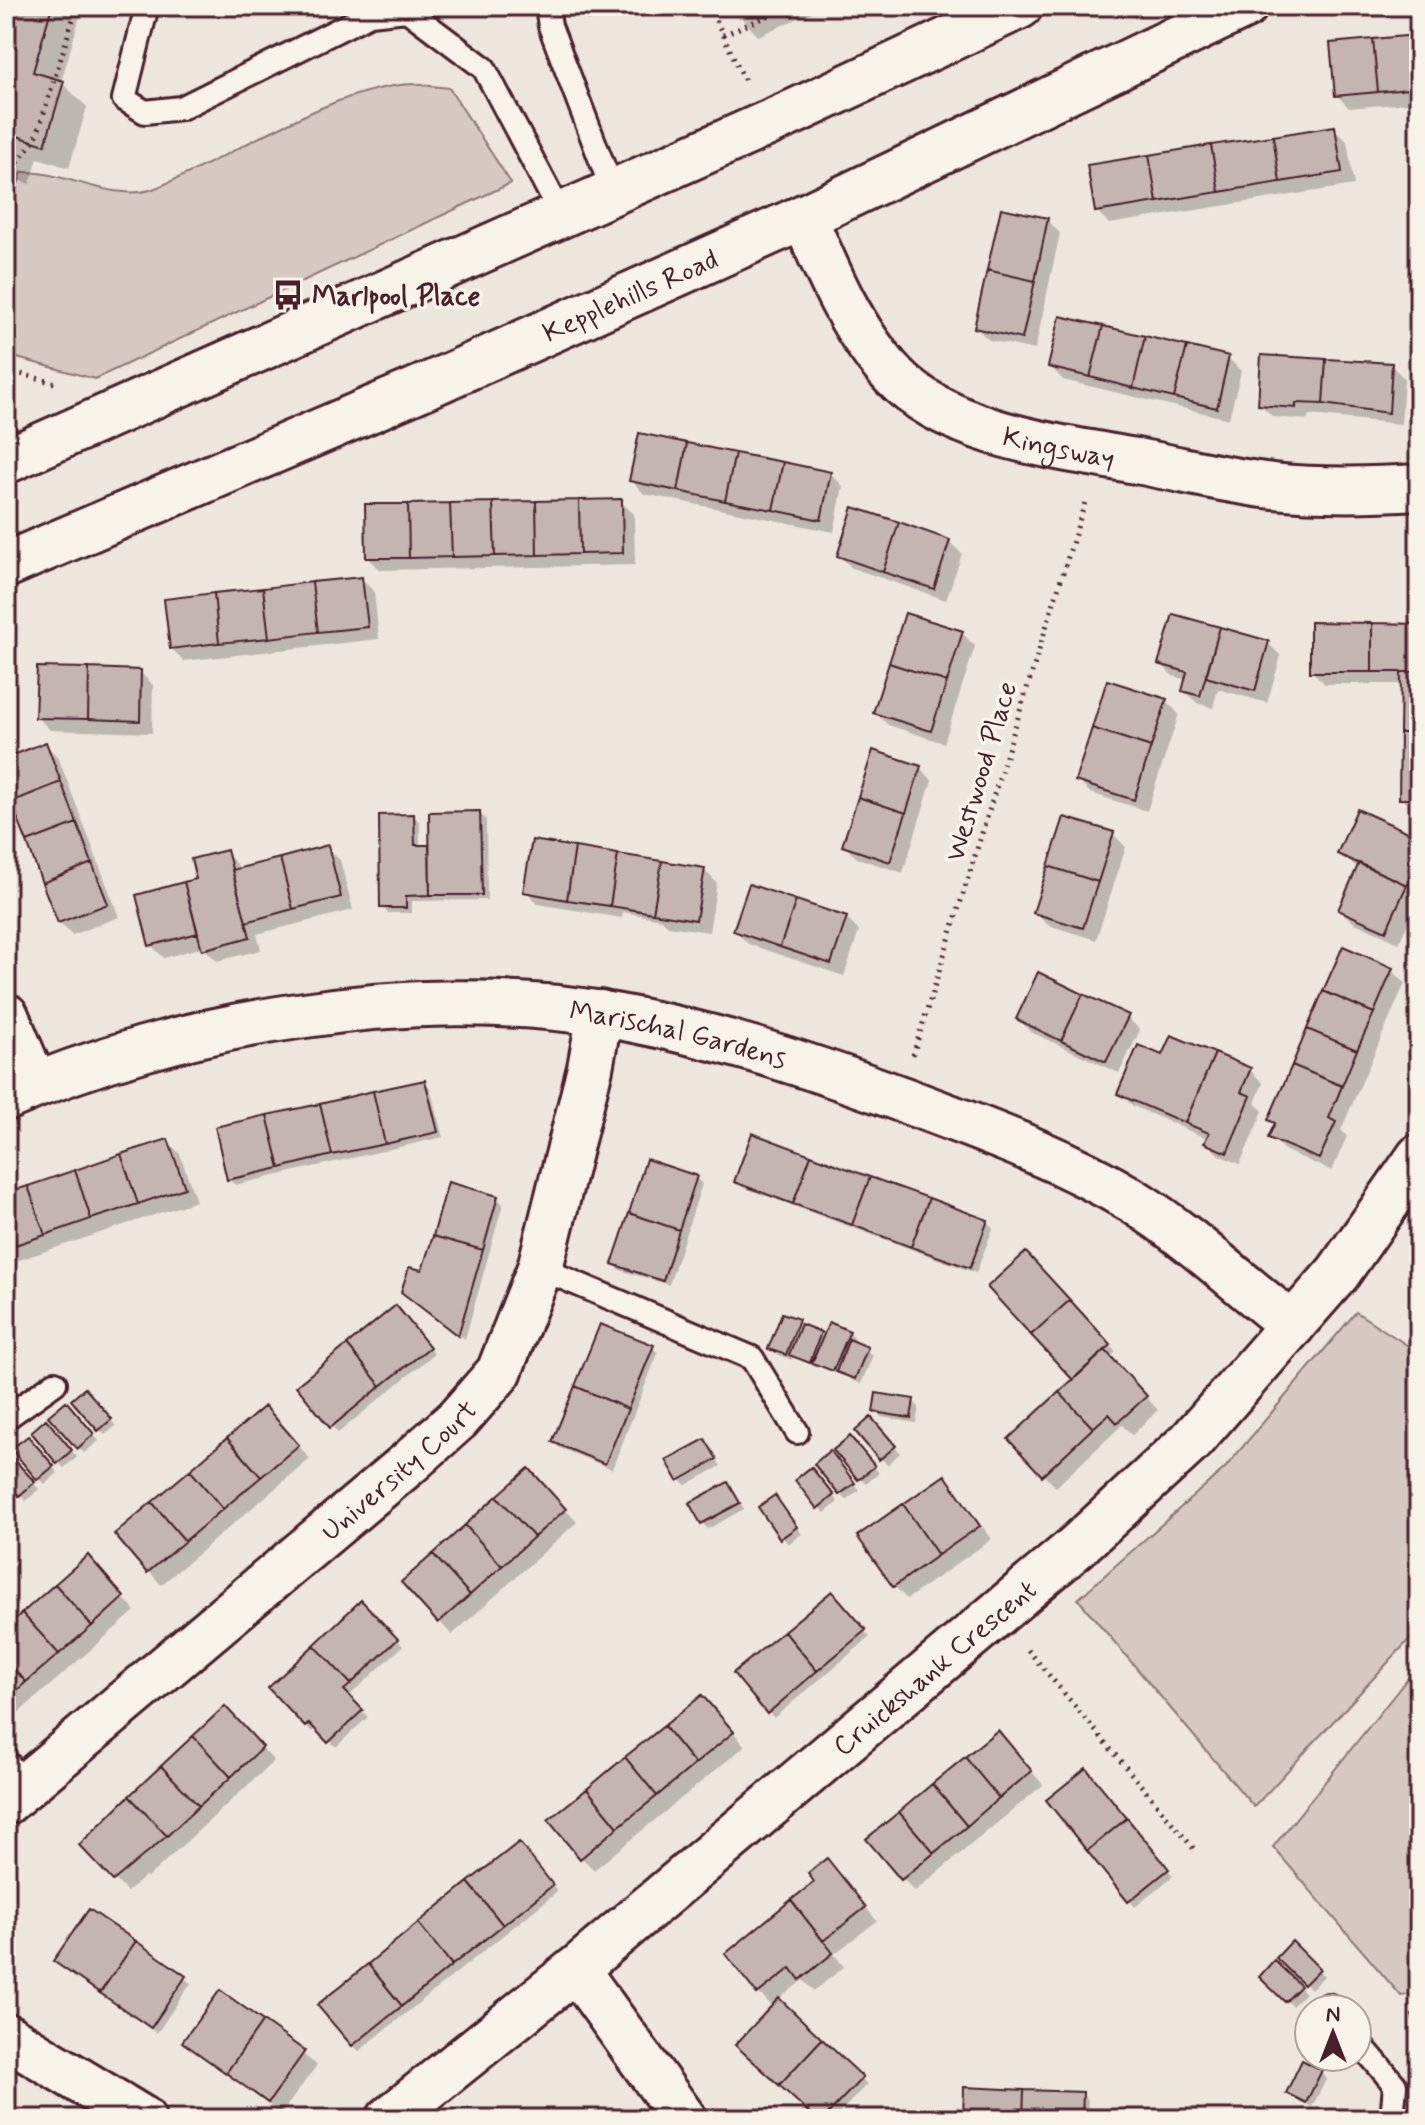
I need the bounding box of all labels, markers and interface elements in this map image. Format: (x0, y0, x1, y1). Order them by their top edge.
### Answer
street label: Kepplehills Road (538, 242, 725, 352)
bus stop icon: Marlpool Place (271, 278, 305, 312)
place label: Marlpool Place (312, 279, 480, 316)
street label: Kingsway (998, 419, 1117, 478)
street label: Westwood Place (937, 677, 1027, 866)
street label: Marischal Gardens (567, 993, 791, 1079)
street label: University Court (314, 1394, 487, 1550)
street label: Cruickshank Crescent (826, 1572, 1045, 1766)
north arrow (1293, 1993, 1373, 2073)
text: N (1326, 2001, 1340, 2029)

